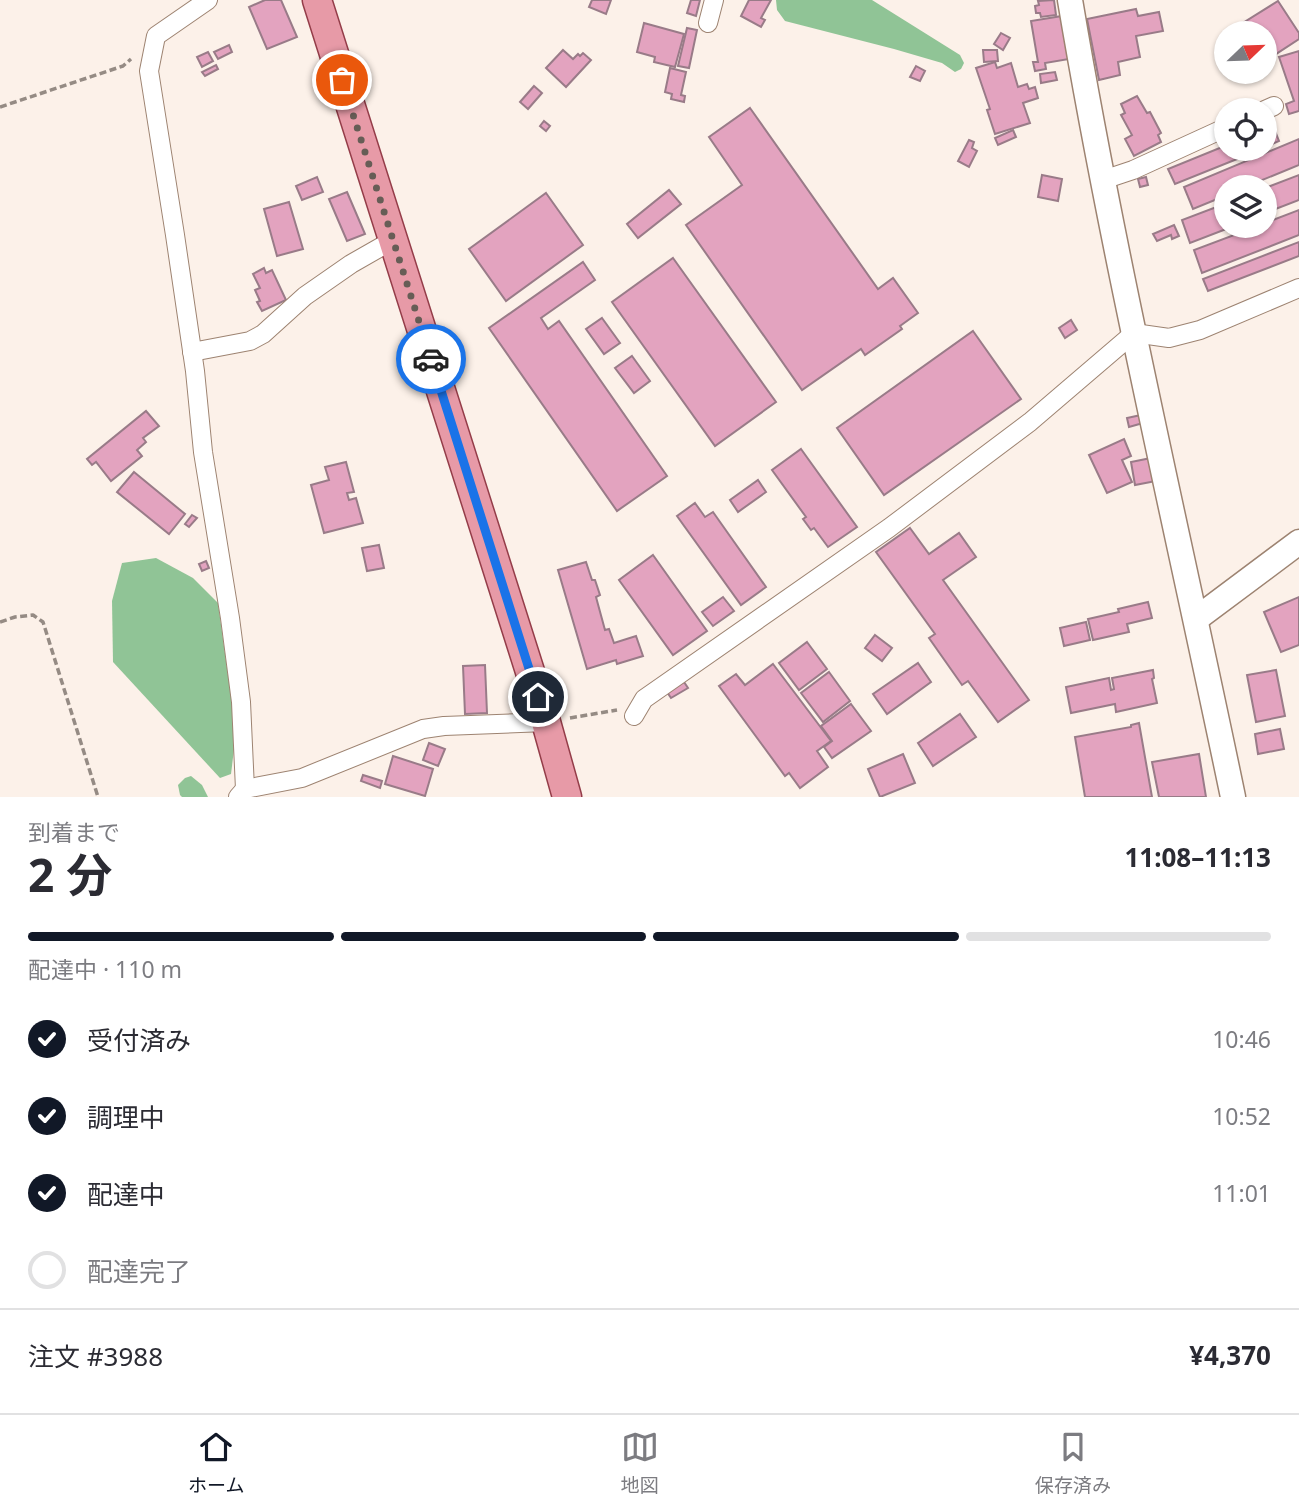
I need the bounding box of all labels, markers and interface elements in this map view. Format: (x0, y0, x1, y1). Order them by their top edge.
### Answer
north arrow (1214, 21, 1278, 84)
map controls (1214, 21, 1277, 238)
pin (312, 50, 372, 110)
icon: bag (323, 61, 361, 99)
button: locate (1214, 98, 1277, 161)
button: layers (1214, 175, 1277, 238)
courier (396, 324, 466, 394)
icon: car (412, 340, 450, 378)
pin (508, 667, 568, 727)
icon: home (519, 678, 557, 716)
text: 到着まで (28, 816, 120, 848)
text: 11:08–11:13 (1124, 839, 1271, 875)
text: 2 分 (28, 843, 112, 905)
text: 配達中 · 110 m (28, 953, 182, 985)
icon: check (28, 1020, 66, 1058)
text: 受付済み (87, 1022, 191, 1058)
text: 10:46 (1212, 1023, 1271, 1055)
icon: check (28, 1097, 66, 1135)
text: 調理中 (87, 1099, 165, 1135)
text: 10:52 (1212, 1100, 1271, 1132)
icon: check (28, 1174, 66, 1212)
text: 配達中 (87, 1176, 165, 1212)
text: 11:01 (1212, 1177, 1271, 1209)
text: 配達完了 (87, 1253, 191, 1289)
text: ¥4,370 (1189, 1337, 1271, 1373)
text: 注文 #3988 (28, 1338, 163, 1374)
tab: ホーム (188, 1428, 245, 1498)
tab: 地図 (621, 1428, 659, 1498)
tab: 保存済み (1035, 1428, 1111, 1498)

